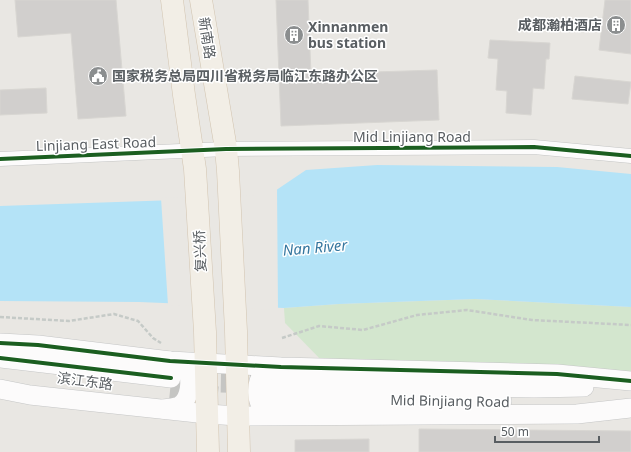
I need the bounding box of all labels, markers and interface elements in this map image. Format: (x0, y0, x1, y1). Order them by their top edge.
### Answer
building icon: 成都瀚柏酒店 (605, 14, 627, 36)
place label: 成都瀚柏酒店 (518, 15, 602, 34)
street label: 新南路 (195, 16, 220, 60)
place label: Xinnanmen bus station (308, 17, 388, 52)
building icon: Xinnanmen bus station (283, 24, 305, 46)
public building icon: 国家税务总局四川省税务局临江东路办公区 (87, 65, 109, 87)
place label: 国家税务总局四川省税务局临江东路办公区 (112, 66, 378, 85)
street label: Mid Linjiang Road (353, 127, 471, 146)
street label: Linjiang East Road (36, 132, 156, 155)
street label: 复兴桥 (189, 230, 210, 272)
water label: Nan River (282, 234, 349, 260)
street label: 滨江东路 (56, 368, 114, 393)
street label: Mid Binjiang Road (390, 390, 510, 411)
scale bar (495, 418, 599, 444)
text: 50 m (501, 423, 529, 440)

